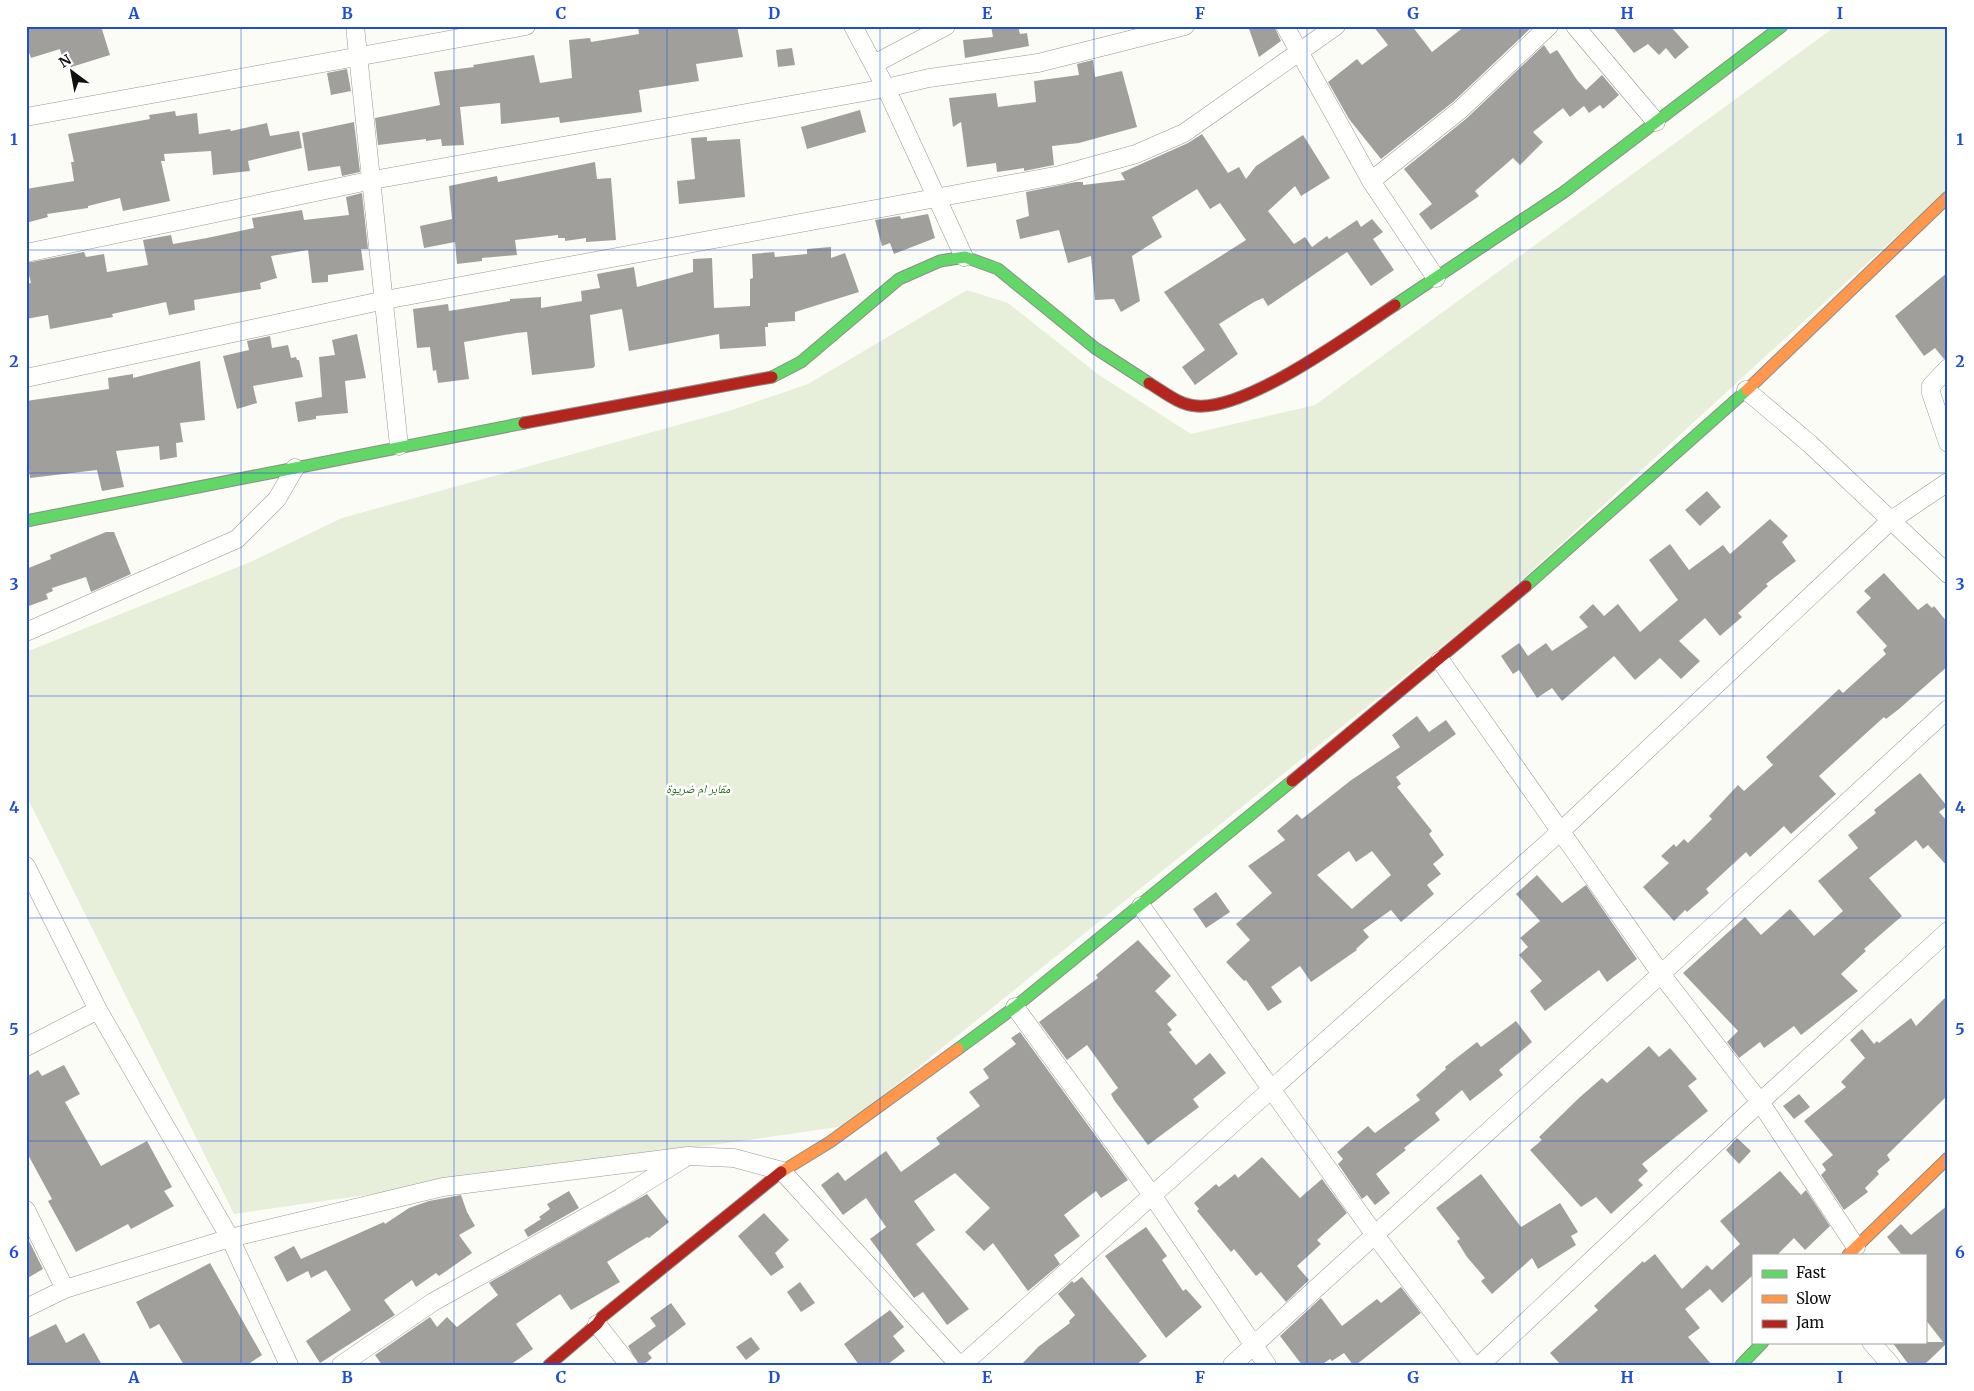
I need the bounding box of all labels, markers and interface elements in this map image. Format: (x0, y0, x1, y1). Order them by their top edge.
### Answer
text: A (127, 3, 140, 23)
text: B (341, 3, 353, 23)
text: C (556, 3, 566, 23)
text: D (768, 3, 780, 23)
text: E (982, 3, 993, 23)
text: F (1195, 3, 1205, 23)
text: G (1407, 3, 1419, 23)
text: H (1620, 3, 1634, 23)
text: I (1837, 3, 1843, 23)
north arrow (48, 48, 98, 98)
text: N (56, 50, 75, 72)
text: 1 (10, 129, 18, 149)
text: 1 (1956, 129, 1964, 149)
text: 2 (9, 351, 19, 371)
text: 2 (1955, 351, 1965, 371)
text: 3 (9, 574, 19, 594)
text: 3 (1955, 574, 1965, 594)
park label: مقابر ام ضريوة (666, 781, 731, 797)
text: 4 (9, 797, 19, 817)
text: 4 (1955, 797, 1965, 817)
text: 5 (9, 1019, 19, 1039)
text: 5 (1955, 1019, 1965, 1039)
text: 6 (9, 1242, 19, 1262)
text: 6 (1955, 1242, 1965, 1262)
legend (1752, 1254, 1926, 1344)
text: Fast (1796, 1263, 1826, 1282)
text: Slow (1796, 1289, 1831, 1308)
text: Jam (1795, 1313, 1824, 1332)
text: A (127, 1367, 140, 1387)
text: B (341, 1367, 353, 1387)
text: C (556, 1367, 566, 1387)
text: D (768, 1367, 780, 1387)
text: E (982, 1367, 993, 1387)
text: F (1195, 1367, 1205, 1387)
text: G (1407, 1367, 1419, 1387)
text: H (1620, 1367, 1634, 1387)
text: I (1837, 1367, 1843, 1387)

